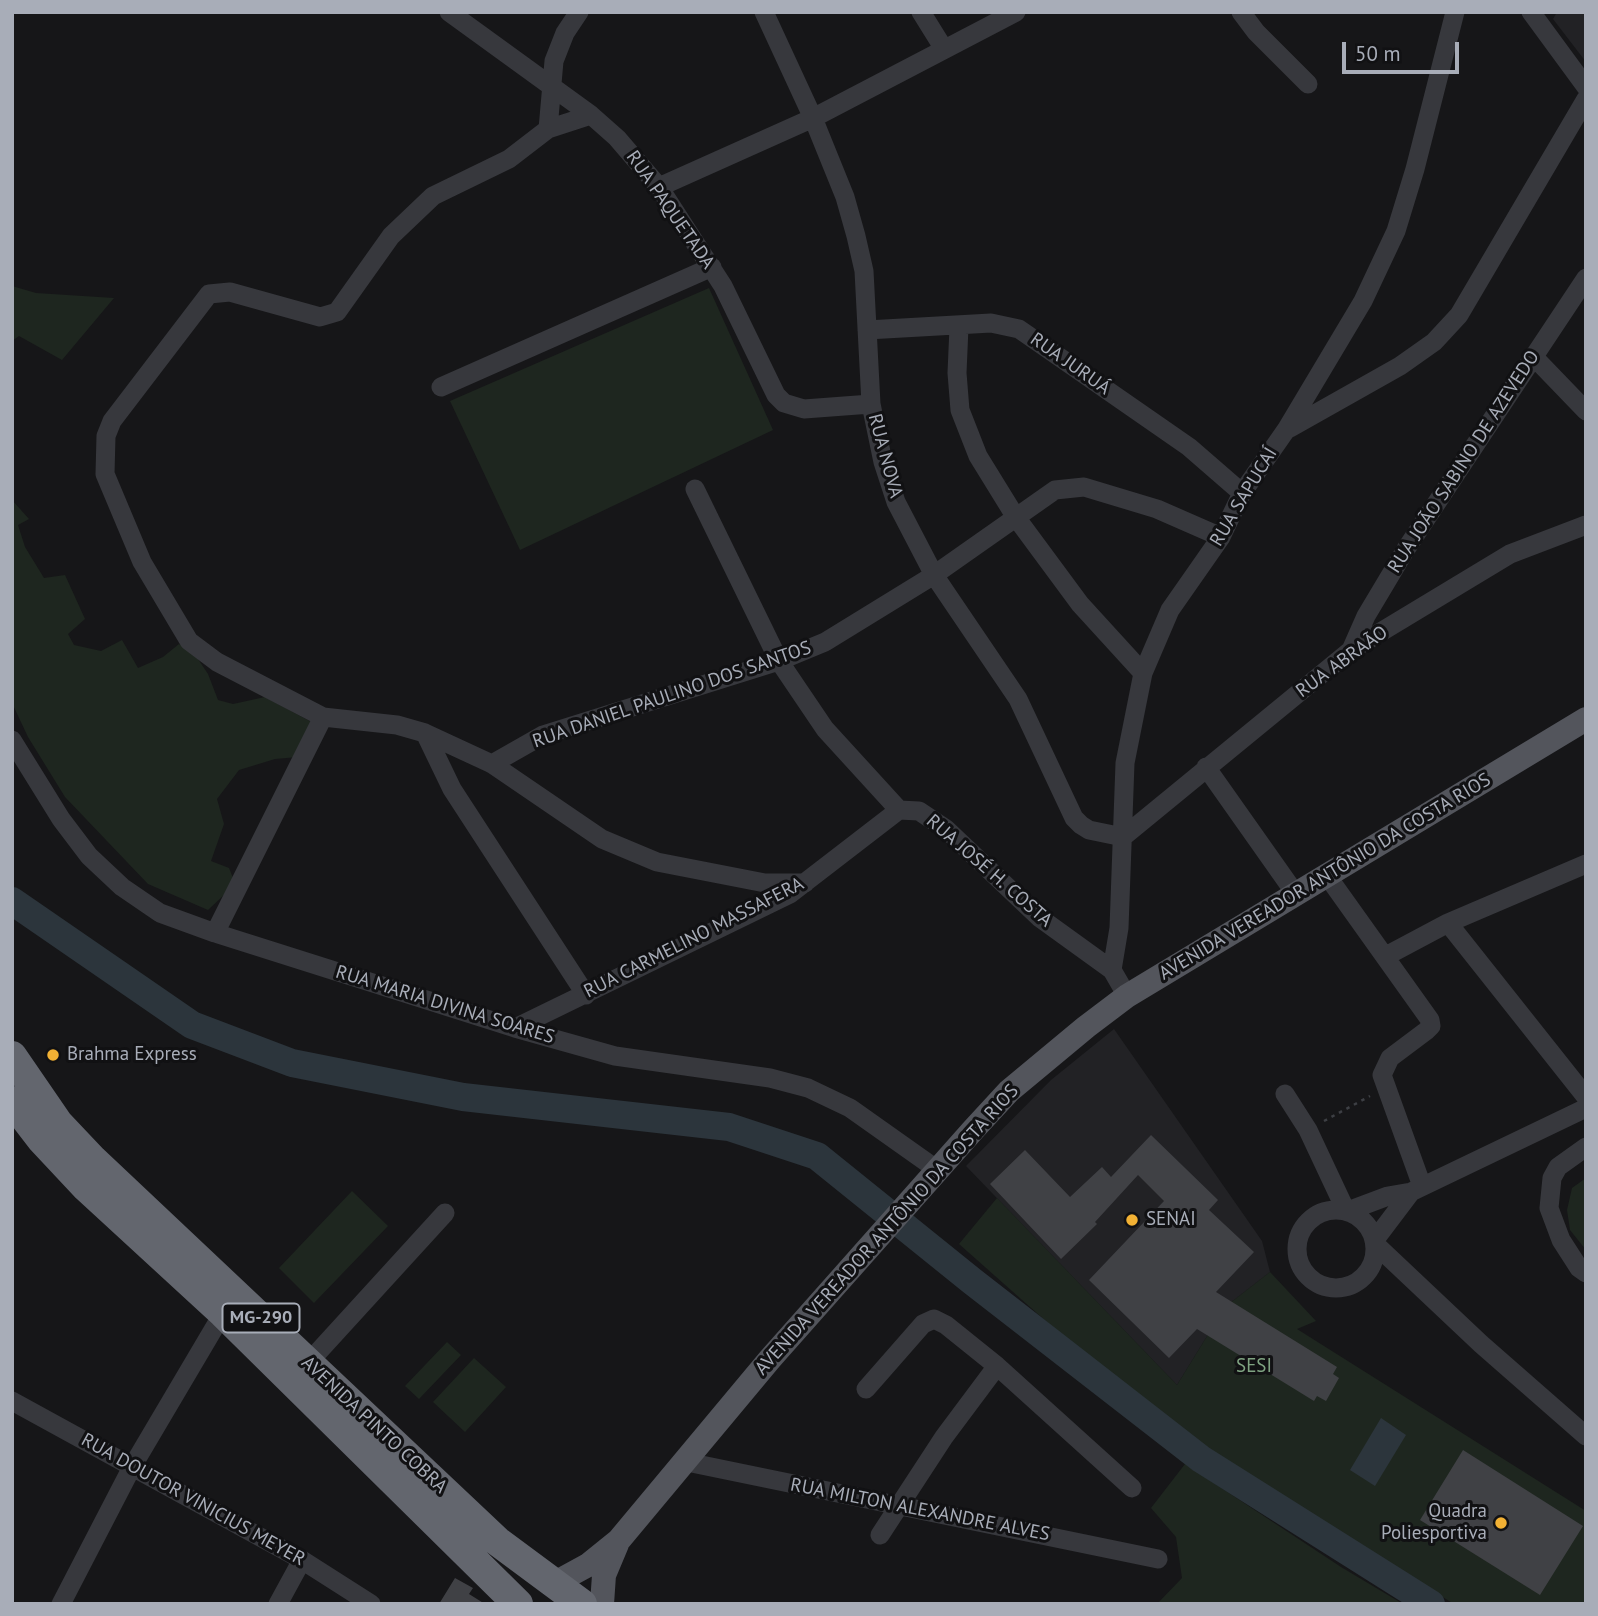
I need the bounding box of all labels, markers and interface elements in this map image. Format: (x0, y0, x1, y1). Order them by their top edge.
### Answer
scale bar (1346, 28, 1463, 72)
text: 50 m (1355, 40, 1401, 67)
street label: RUA PAQUETADA (621, 147, 719, 273)
street label: RUA JURUÁ (1026, 328, 1114, 400)
street label: RUA JOÃO SABINO DE AZEVEDO (1383, 346, 1545, 578)
street label: RUA NOVA (863, 411, 907, 501)
street label: RUA SAPUCAÍ (1206, 444, 1282, 550)
street label: RUA ABRAÃO (1292, 621, 1392, 703)
street label: RUA DANIEL PAULINO DOS SANTOS (530, 637, 814, 753)
street label: AVENIDA VEREADOR ANTÔNIO DA COSTA RIOS (1155, 769, 1495, 985)
street label: RUA JOSÉ H. COSTA (921, 810, 1057, 932)
street label: RUA CARMELINO MASSAFERA (580, 873, 808, 1003)
street label: RUA MARIA DIVINA SOARES (333, 961, 557, 1049)
place label: Brahma Express (67, 1044, 197, 1066)
marker: Brahma Express (45, 1047, 61, 1063)
street label: AVENIDA VEREADOR ANTÔNIO DA COSTA RIOS (750, 1080, 1024, 1380)
place label: SENAI (1146, 1209, 1196, 1231)
marker: SENAI (1124, 1212, 1140, 1228)
road number: MG-290 (222, 1303, 300, 1332)
street label: AVENIDA PINTO COBRA (296, 1352, 452, 1498)
park label: SESI (1236, 1356, 1272, 1378)
street label: RUA DOUTOR VINICIUS MEYER (77, 1429, 309, 1571)
street label: RUA MILTON ALEXANDRE ALVES (788, 1474, 1052, 1546)
place label: Quadra Poliesportiva (1381, 1501, 1487, 1545)
marker: Quadra Poliesportiva (1493, 1515, 1509, 1531)

